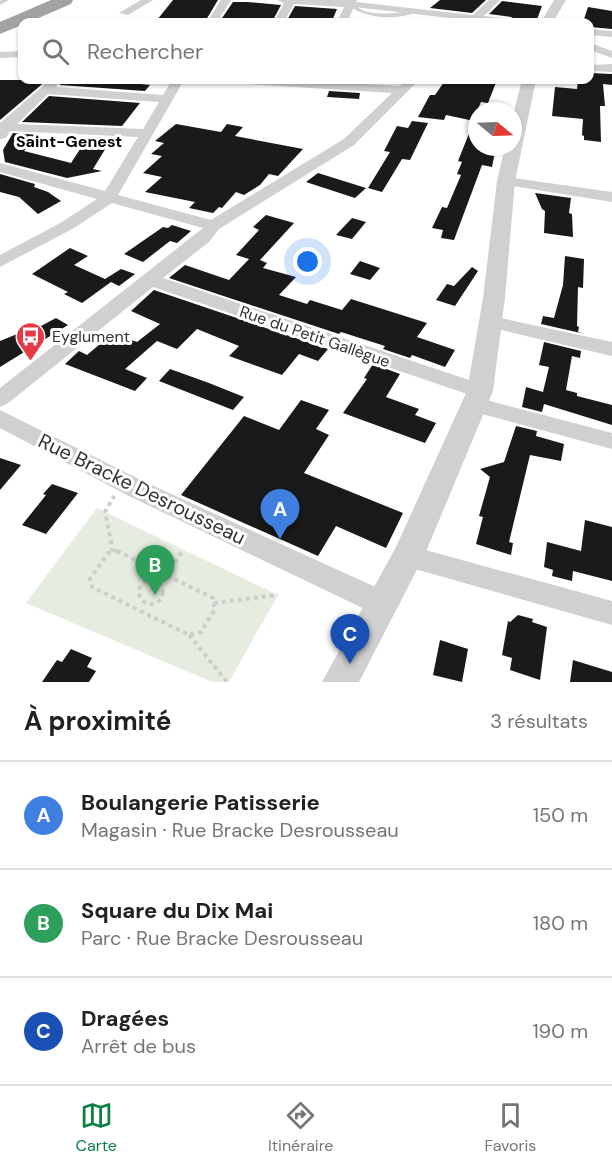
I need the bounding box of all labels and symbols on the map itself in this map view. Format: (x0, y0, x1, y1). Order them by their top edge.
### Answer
north arrow (468, 102, 522, 156)
district label: Saint-Genest (16, 131, 122, 152)
your location (293, 247, 322, 276)
street label: Rue du Petit Gallègue (237, 301, 393, 372)
bus stop icon: Eyglument (15, 320, 47, 362)
place label: Eyglument (52, 326, 130, 347)
street label: Rue Bracke Desrousseau (34, 428, 250, 550)
pin: A (260, 490, 300, 539)
pin: B (136, 546, 174, 595)
pin: C (330, 614, 370, 664)

